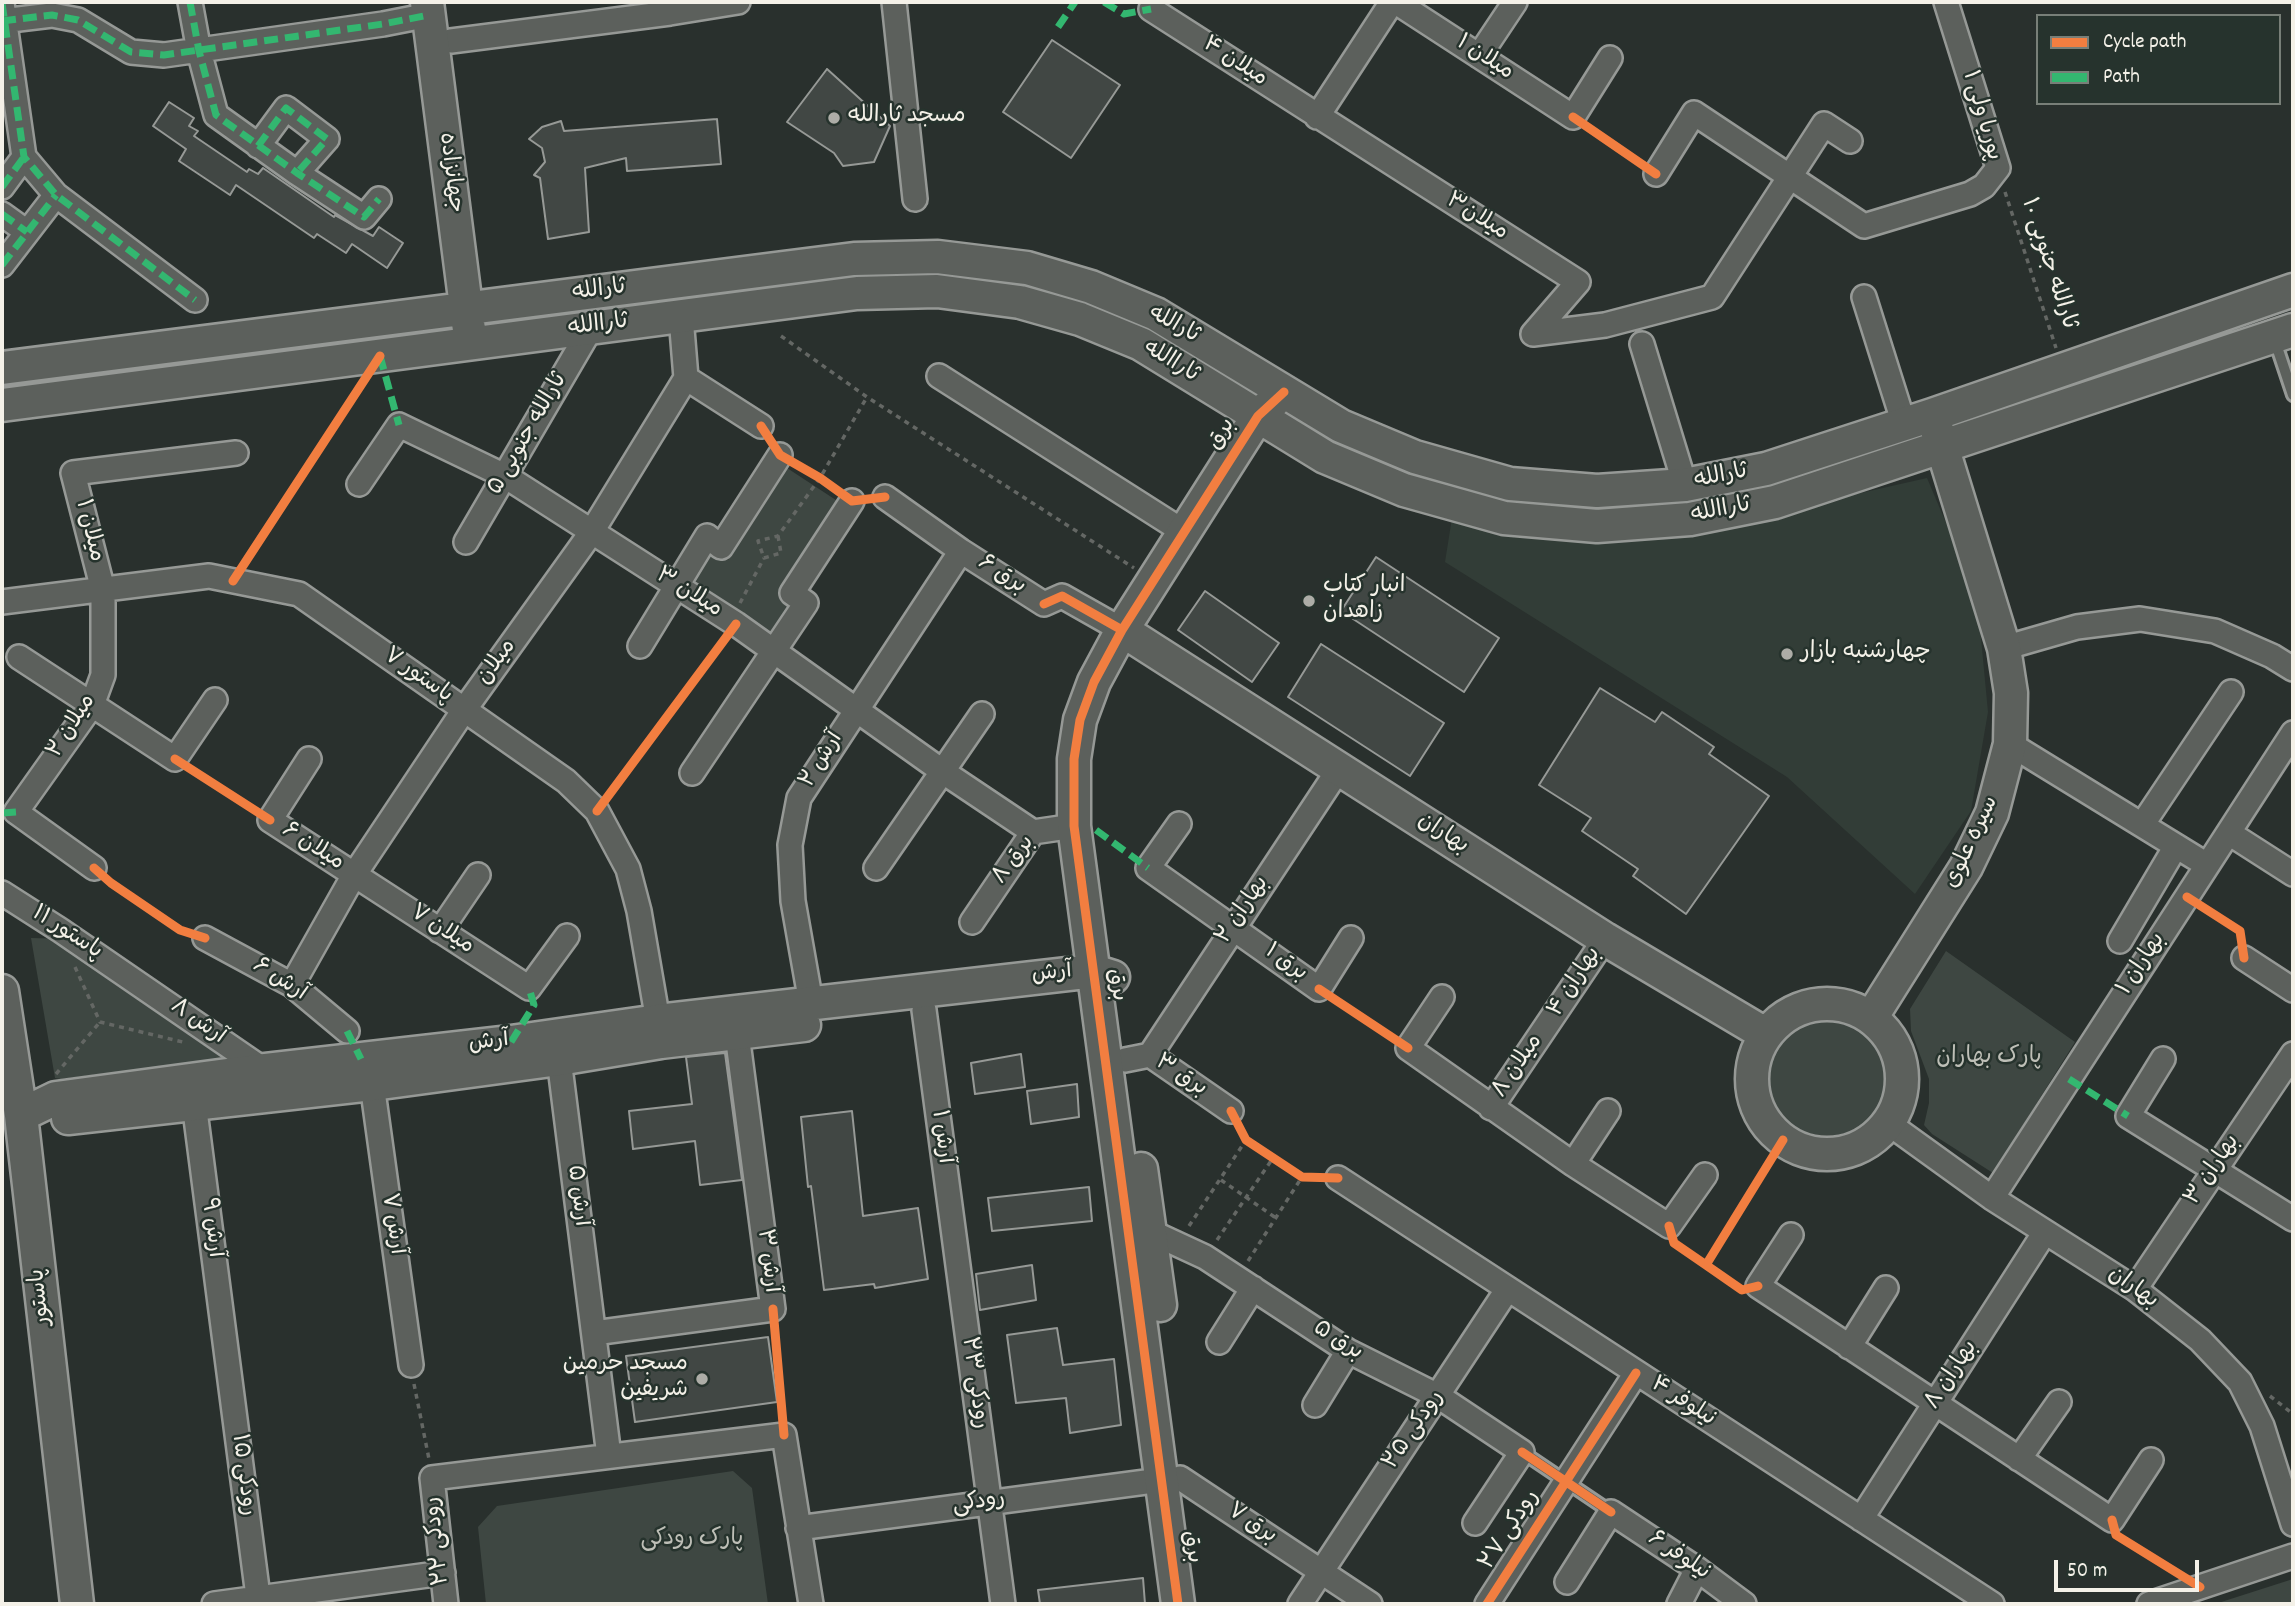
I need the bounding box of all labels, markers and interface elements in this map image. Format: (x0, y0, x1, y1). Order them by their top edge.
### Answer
legend (2036, 14, 2281, 105)
text: Cycle path (2103, 28, 2186, 58)
street label: میلان ۱ (1450, 30, 1518, 88)
street label: میلان ۴ (1196, 32, 1272, 94)
text: Path (2103, 63, 2140, 93)
street label: پوریا ولی ۱ (1954, 68, 2006, 164)
place label: مسجد ثارالله (848, 104, 966, 132)
marker: مسجد ثارالله (826, 110, 842, 126)
street label: جهانزاده (430, 131, 468, 215)
street label: میلان۳ (1440, 188, 1512, 248)
street label: ثارالله جنوبی ۱۰ (2013, 195, 2081, 333)
street label: ثارالله (571, 275, 627, 309)
street label: ثارالله (1143, 301, 1203, 351)
street label: ثاراالله (567, 310, 629, 344)
street label: ثاراالله (1137, 336, 1203, 390)
street label: ثارالله جنوبی ۵ (483, 369, 575, 501)
street label: برق (1203, 414, 1243, 456)
street label: ثارالله (1692, 459, 1750, 497)
street label: ثاراالله (1689, 493, 1753, 531)
street label: میلان ۱ (67, 497, 109, 565)
street label: برق ۶ (972, 550, 1030, 602)
street label: میلان ۳ (649, 563, 727, 625)
place label: انبار کتاب زاهدان (1323, 574, 1405, 628)
marker: انبار کتاب زاهدان (1301, 593, 1317, 609)
street label: میلان (472, 635, 524, 691)
place label: چهارشنبه بازار (1801, 640, 1931, 668)
street label: پاستور ۷ (377, 643, 457, 711)
marker: چهارشنبه بازار (1779, 646, 1795, 662)
street label: میلان ۲ (43, 690, 103, 764)
street label: آرش ۲ (795, 728, 851, 794)
street label: سیره علوی (1940, 792, 2006, 894)
street label: بهاران (1411, 808, 1473, 862)
street label: میلان ۶ (276, 818, 348, 878)
street label: برق ۸ (988, 831, 1042, 891)
street label: بهاران ۲ (1211, 872, 1277, 950)
street label: میلان ۷ (404, 900, 478, 962)
street label: پاستور ۱۱ (25, 901, 107, 967)
street label: بهاران ۱ (2113, 929, 2173, 1001)
street label: برق ۱ (1258, 939, 1312, 989)
street label: بهاران ۴ (1543, 943, 1609, 1023)
street label: آرش ۶ (247, 953, 311, 1009)
street label: آرش (1031, 959, 1073, 991)
street label: برق (1099, 967, 1131, 1003)
street label: آرش ۸ (164, 994, 230, 1052)
street label: آرش (467, 1028, 511, 1060)
street label: میلان ۸ (1488, 1030, 1550, 1104)
park label: پارک بهاران (1936, 1045, 2042, 1073)
street label: برق ۳ (1149, 1050, 1211, 1104)
street label: آرش ۱ (923, 1109, 957, 1165)
street label: بهاران ۳ (2180, 1130, 2248, 1212)
street label: آرش ۵ (559, 1164, 593, 1228)
street label: آرش ۷ (373, 1191, 409, 1257)
street label: آرش ۹ (193, 1197, 227, 1259)
street label: آرش ۳ (748, 1227, 784, 1295)
street label: بهاران (2101, 1262, 2163, 1316)
street label: پاستور (25, 1267, 59, 1327)
street label: برق ۵ (1307, 1316, 1367, 1368)
street label: رودکی ۲۳ (953, 1335, 993, 1431)
street label: بهاران ۸ (1920, 1336, 1986, 1416)
place label: مسجد حرمین شریفین (563, 1352, 688, 1406)
marker: مسجد حرمین شریفین (694, 1371, 710, 1387)
street label: نیلوفر ۴ (1644, 1372, 1720, 1434)
street label: رودکی ۲۵ (1378, 1386, 1452, 1476)
street label: رودکی ۱۵ (223, 1432, 261, 1518)
street label: رودکی ۲۷ (1475, 1486, 1547, 1576)
street label: رودکی (951, 1487, 1007, 1521)
street label: رودکی ۲۲ (421, 1495, 457, 1587)
street label: برق ۷ (1221, 1498, 1281, 1552)
street label: نیلوفر ۶ (1642, 1526, 1714, 1588)
park label: پارک رودکی (641, 1527, 743, 1555)
street label: برق (1174, 1529, 1206, 1565)
scale bar (2057, 1546, 2202, 1590)
text: 50 m (2067, 1557, 2107, 1587)

